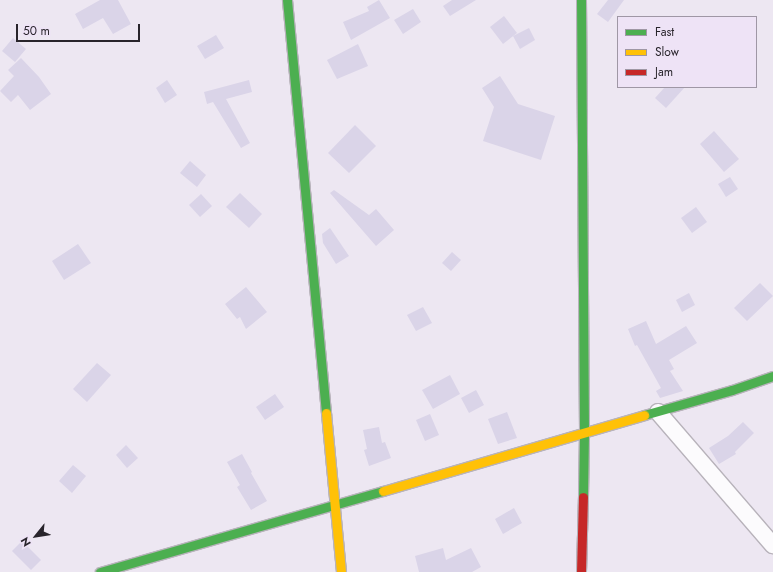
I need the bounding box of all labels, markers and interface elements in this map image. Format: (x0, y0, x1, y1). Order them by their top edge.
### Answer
scale bar (18, 16, 142, 42)
legend (617, 16, 757, 88)
text: 50 m (23, 22, 50, 40)
text: Fast (655, 23, 674, 41)
text: Slow (655, 43, 679, 61)
text: Jam (655, 63, 673, 81)
north arrow (16, 516, 56, 556)
text: N (16, 534, 35, 550)

